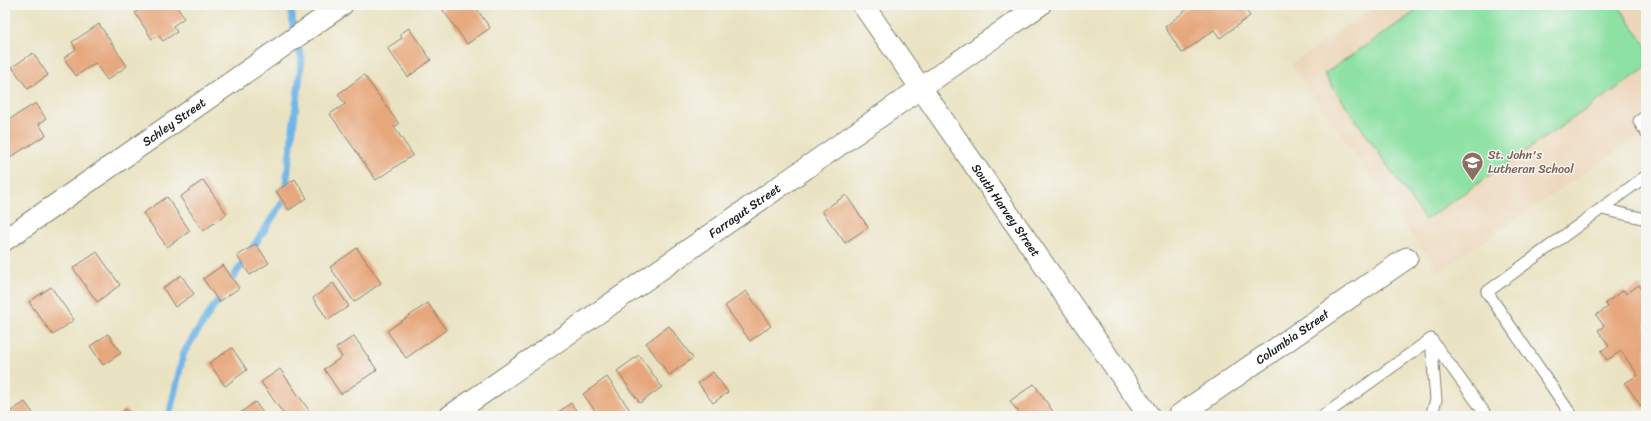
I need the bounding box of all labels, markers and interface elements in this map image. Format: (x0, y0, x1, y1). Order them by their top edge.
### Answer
street label: Schley Street (137, 92, 211, 152)
place label: St. John's Lutheran School (1488, 144, 1574, 180)
school or university icon: St. John's Lutheran School (1459, 149, 1485, 182)
street label: South Harvey Street (965, 159, 1046, 262)
street label: Farragut Street (704, 178, 786, 244)
street label: Columbia Street (1251, 303, 1335, 371)

